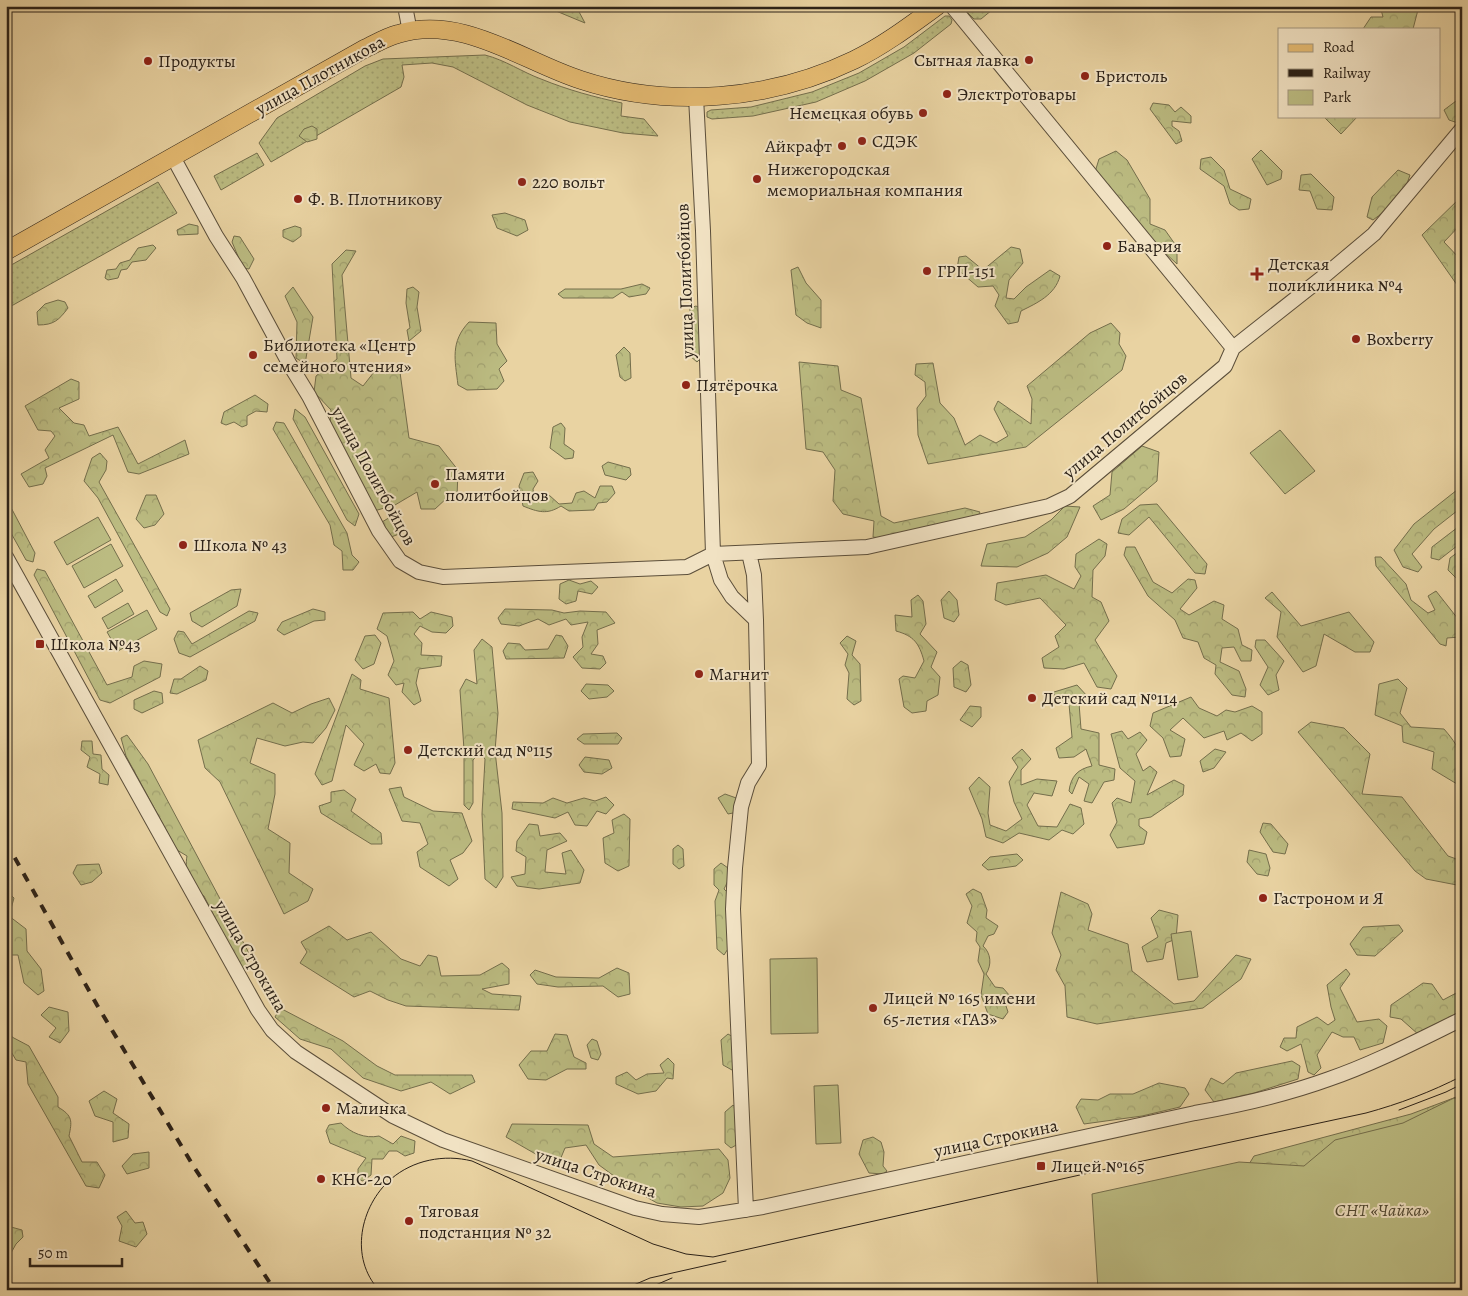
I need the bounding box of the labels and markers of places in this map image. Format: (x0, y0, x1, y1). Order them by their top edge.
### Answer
place label: Сытная лавка (914, 48, 1020, 72)
place label: Продукты (158, 49, 236, 73)
marker: Сытная лавка (1023, 54, 1035, 66)
marker: Продукты (142, 55, 154, 67)
place label: Бристоль (1095, 64, 1168, 88)
marker: Бристоль (1079, 70, 1091, 82)
place label: Электротовары (957, 82, 1077, 106)
marker: Электротовары (941, 88, 953, 100)
place label: Немецкая обувь (789, 101, 913, 125)
marker: Немецкая обувь (917, 107, 929, 119)
place label: СДЭК (872, 129, 918, 153)
place label: Айкрафт (764, 134, 832, 158)
marker: СДЭК (856, 135, 868, 147)
marker: Айкрафт (836, 140, 848, 152)
place label: Нижегородская мемориальная компания (767, 157, 963, 202)
place label: 220 вольт (532, 170, 605, 194)
marker: Нижегородская мемориальная компания (751, 173, 763, 185)
marker: 220 вольт (516, 176, 528, 188)
place label: Ф. В. Плотникову (308, 187, 443, 211)
marker: Ф. В. Плотникову (292, 193, 304, 205)
place label: Бавария (1117, 234, 1182, 258)
marker: Бавария (1101, 240, 1113, 252)
place label: Детская поликлиника №4 (1268, 252, 1403, 297)
place label: ГРП-151 (937, 259, 995, 283)
marker: ГРП-151 (921, 265, 933, 277)
marker: Детская поликлиника №4 (1250, 267, 1264, 281)
place label: Boxberry (1366, 327, 1434, 351)
place label: Библиотека «Центр семейного чтения» (263, 333, 416, 378)
marker: Boxberry (1350, 333, 1362, 345)
marker: Библиотека «Центр семейного чтения» (247, 349, 259, 361)
place label: Пятёрочка (696, 373, 779, 397)
marker: Пятёрочка (680, 379, 692, 391)
place label: Памяти политбойцов (445, 462, 549, 507)
marker: Памяти политбойцов (429, 478, 441, 490)
place label: Школа № 43 (193, 533, 287, 557)
marker: Школа № 43 (177, 539, 189, 551)
place label: Школа №43 (50, 632, 141, 656)
marker: Школа №43 (34, 638, 46, 650)
place label: Магнит (709, 662, 769, 686)
marker: Магнит (693, 668, 705, 680)
place label: Детский сад №114 (1042, 686, 1177, 710)
marker: Детский сад №114 (1026, 692, 1038, 704)
place label: Детский сад №115 (418, 738, 553, 762)
marker: Детский сад №115 (402, 744, 414, 756)
place label: Гастроном и Я (1273, 886, 1384, 910)
marker: Гастроном и Я (1257, 892, 1269, 904)
place label: Лицей № 165 имени 65-летия «ГАЗ» (883, 986, 1036, 1031)
marker: Лицей № 165 имени 65-летия «ГАЗ» (867, 1002, 879, 1014)
place label: Малинка (336, 1096, 407, 1120)
marker: Малинка (320, 1102, 332, 1114)
place label: Лицей №165 (1051, 1154, 1145, 1178)
marker: Лицей №165 (1035, 1160, 1047, 1172)
place label: КНС-20 (331, 1167, 392, 1191)
marker: КНС-20 (315, 1173, 327, 1185)
place label: Тяговая подстанция № 32 (419, 1199, 552, 1244)
marker: Тяговая подстанция № 32 (403, 1215, 415, 1227)

